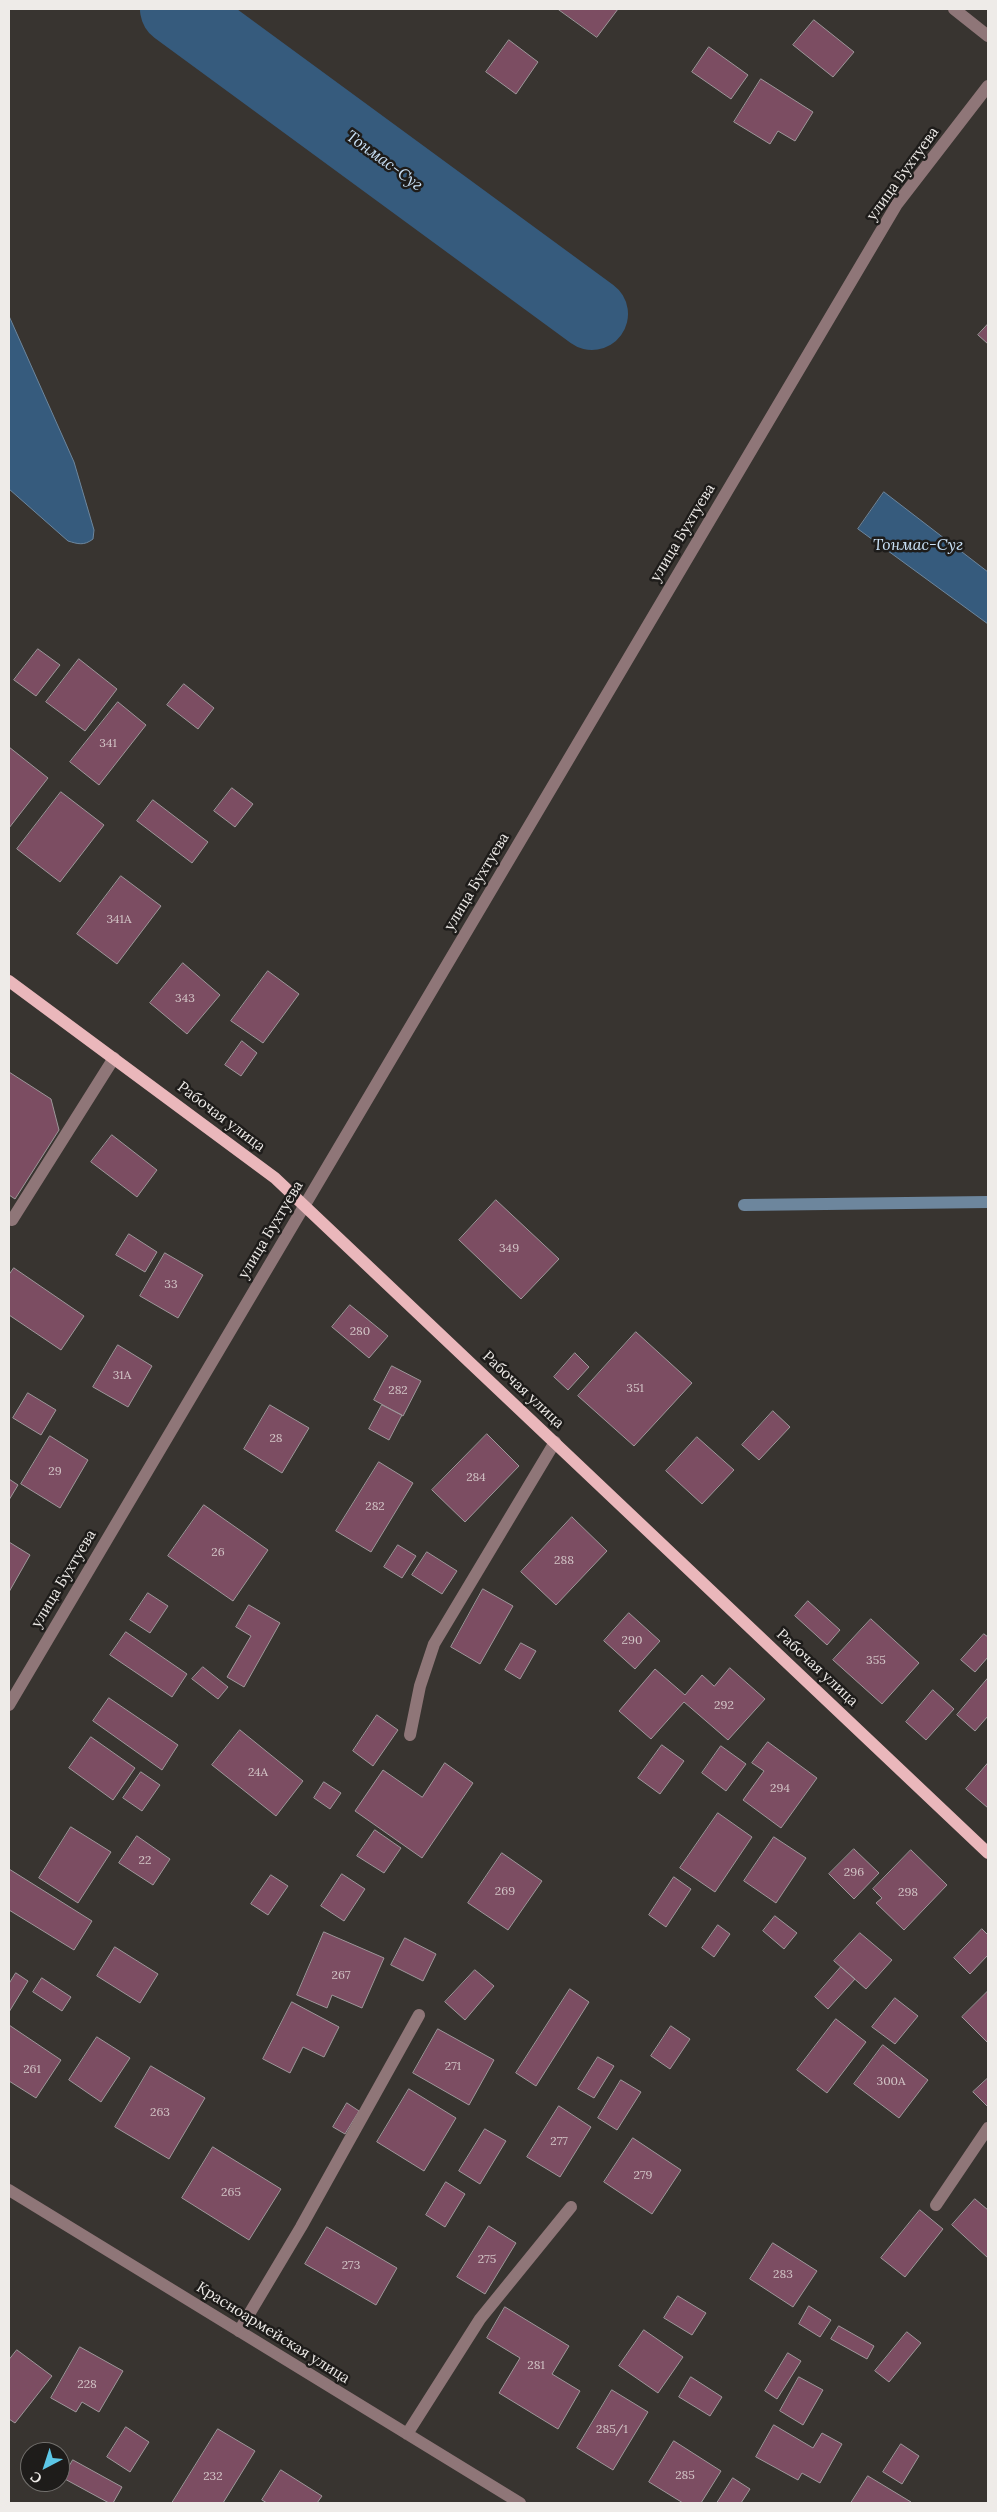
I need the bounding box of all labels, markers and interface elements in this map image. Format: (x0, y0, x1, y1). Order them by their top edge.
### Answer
street label: улица Бухтуева (863, 124, 943, 224)
water label: Тонмас-Суг (342, 127, 426, 195)
street label: улица Бухтуева (647, 481, 719, 585)
water label: Тонмас-Суг (873, 535, 963, 555)
house number: 341 (99, 737, 117, 751)
street label: улица Бухтуева (441, 830, 513, 934)
house number: 341А (106, 913, 132, 927)
house number: 343 (175, 992, 195, 1006)
street label: Рабочая улица (174, 1078, 268, 1156)
street label: улица Бухтуева (235, 1178, 307, 1282)
house number: 349 (499, 1242, 519, 1256)
house number: 33 (164, 1278, 178, 1292)
house number: 280 (350, 1325, 370, 1339)
street label: Рабочая улица (478, 1348, 568, 1432)
house number: 31А (113, 1369, 131, 1383)
house number: 351 (626, 1382, 644, 1396)
house number: 282 (388, 1384, 408, 1398)
house number: 28 (269, 1432, 283, 1446)
house number: 29 (48, 1465, 62, 1479)
house number: 284 (466, 1471, 486, 1485)
house number: 282 (365, 1500, 385, 1514)
street label: улица Бухтуева (28, 1527, 100, 1631)
house number: 26 (211, 1546, 225, 1560)
house number: 288 (554, 1554, 574, 1568)
street label: Рабочая улица (772, 1626, 862, 1710)
house number: 290 (622, 1634, 642, 1648)
house number: 355 (866, 1654, 886, 1668)
house number: 292 (714, 1699, 734, 1713)
house number: 24А (248, 1766, 268, 1780)
house number: 294 (770, 1782, 790, 1796)
house number: 22 (139, 1854, 151, 1868)
house number: 296 (844, 1866, 864, 1880)
house number: 269 (495, 1885, 515, 1899)
house number: 298 (898, 1886, 918, 1900)
house number: 267 (332, 1969, 350, 1983)
house number: 271 (445, 2060, 461, 2074)
house number: 261 (23, 2063, 41, 2077)
house number: 300А (876, 2075, 906, 2089)
house number: 263 (150, 2106, 170, 2120)
house number: 277 (550, 2135, 568, 2149)
house number: 279 (634, 2169, 652, 2183)
house number: 265 (221, 2186, 241, 2200)
house number: 275 (478, 2253, 496, 2267)
house number: 273 (342, 2259, 360, 2273)
house number: 283 (773, 2268, 793, 2282)
street label: Красноармейская улица (193, 2278, 353, 2388)
house number: 281 (527, 2359, 545, 2373)
house number: 228 (77, 2378, 97, 2392)
house number: 285/1 (596, 2423, 628, 2437)
north arrow (20, 2442, 70, 2492)
text: С (27, 2468, 45, 2488)
house number: 285 (675, 2469, 695, 2483)
house number: 232 (203, 2470, 223, 2484)

